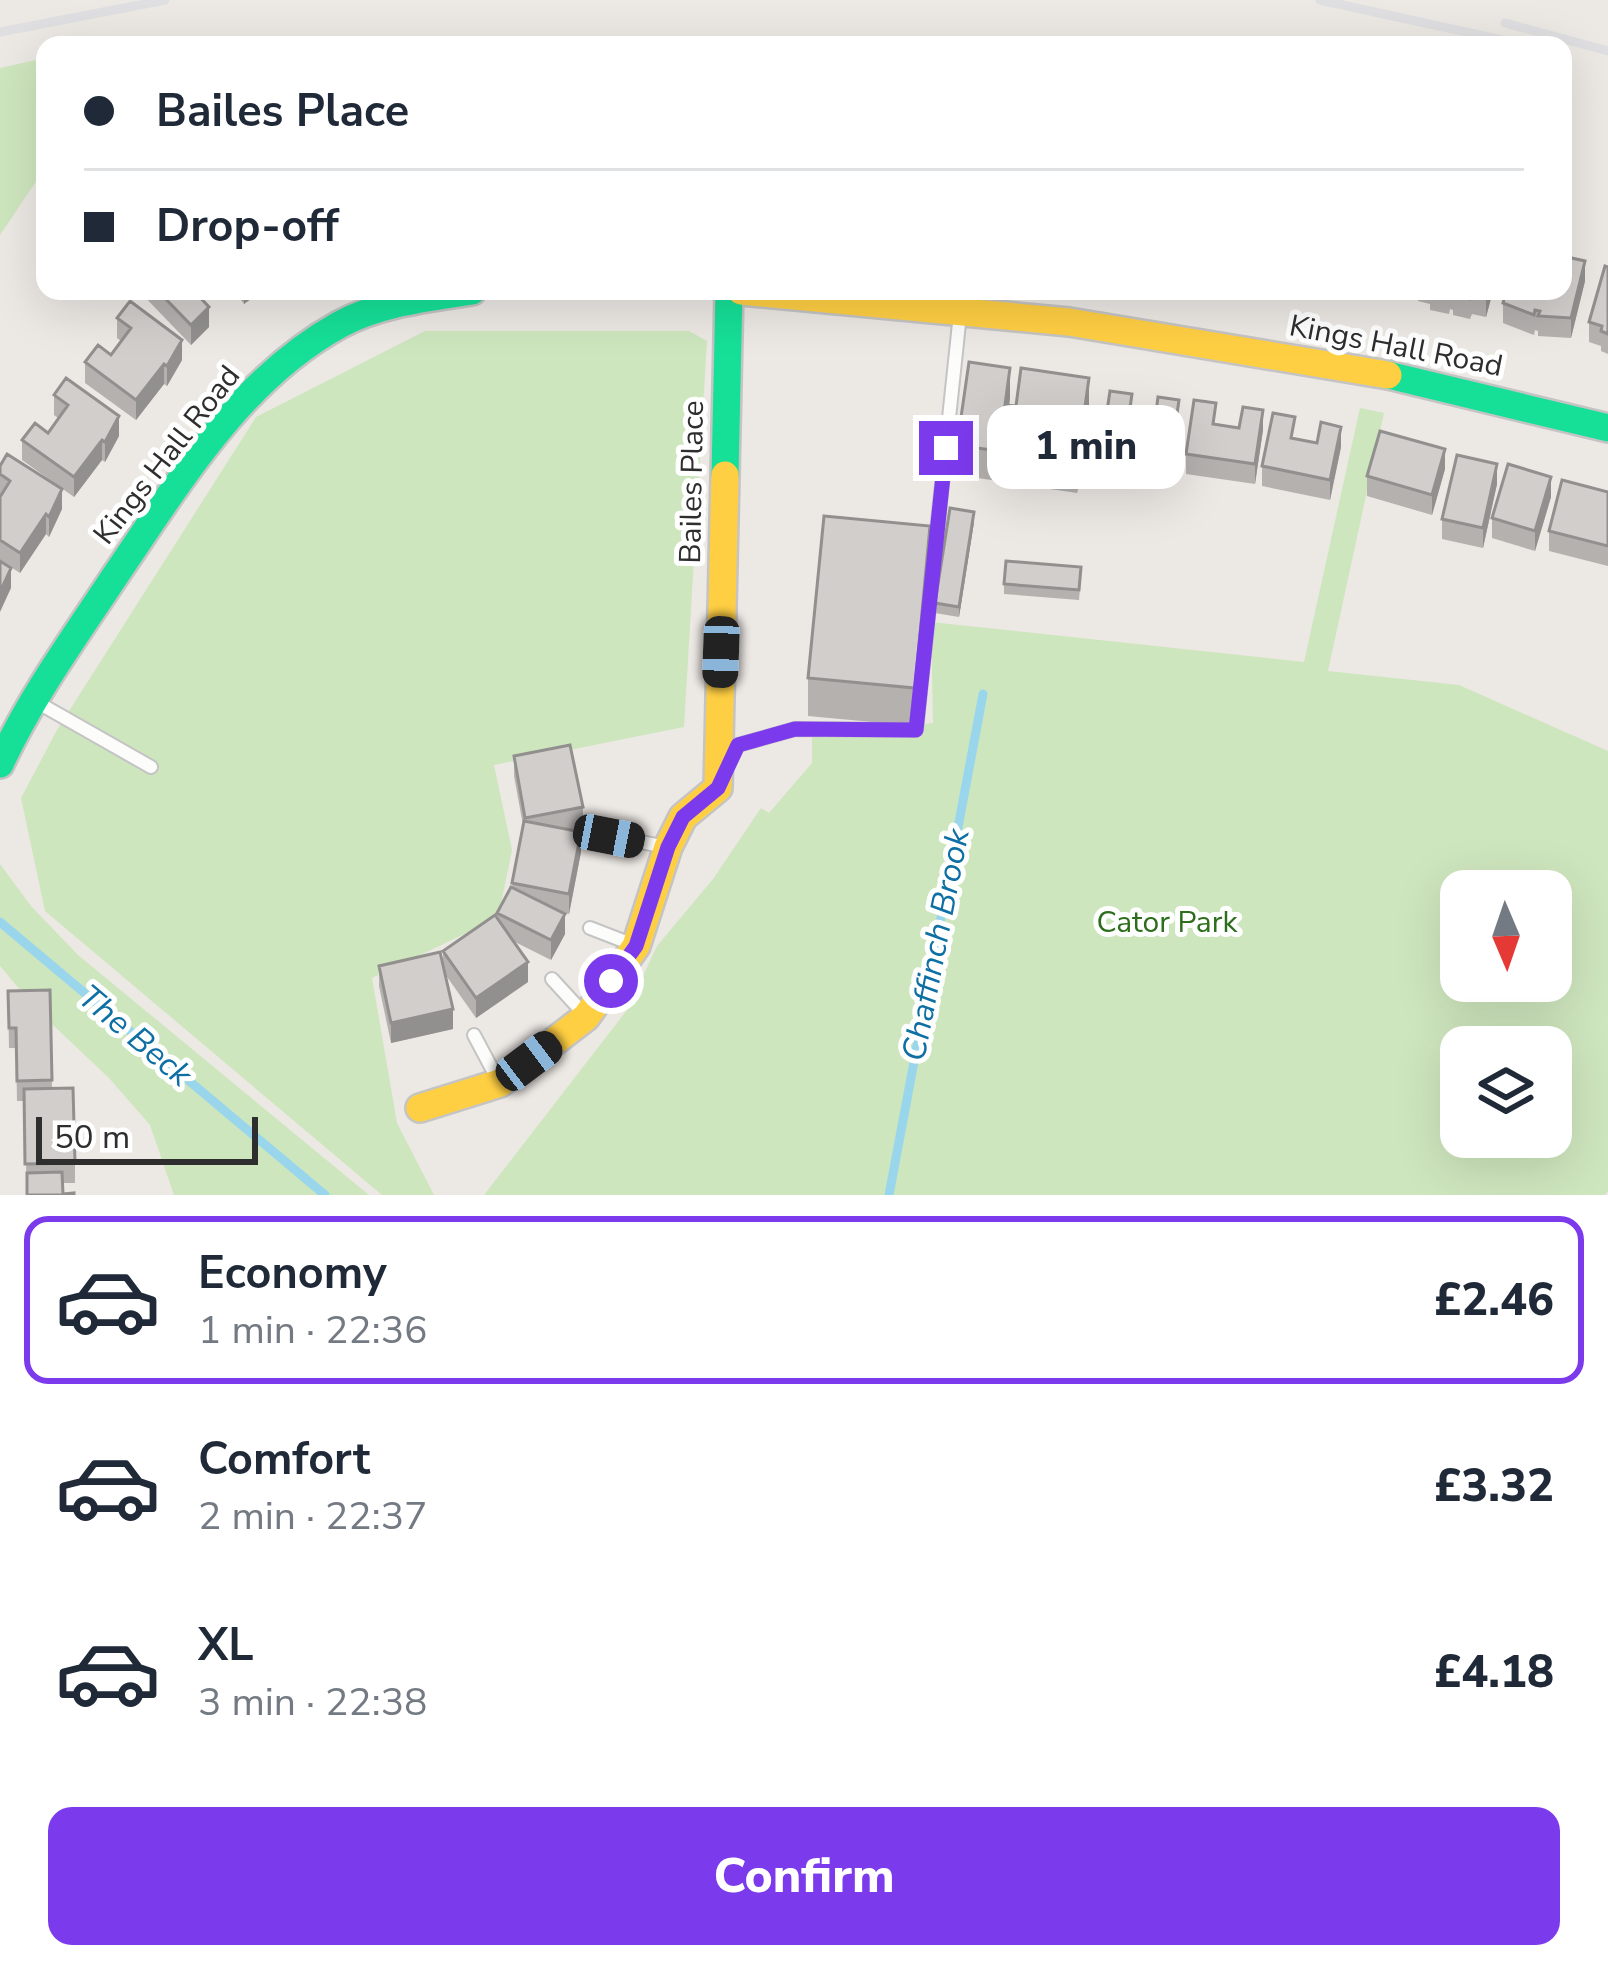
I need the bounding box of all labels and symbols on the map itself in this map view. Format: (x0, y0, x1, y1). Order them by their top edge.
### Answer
street label: Kings Hall Road (1286, 305, 1506, 387)
street label: Kings Hall Road (84, 357, 250, 553)
street label: Bailes Place (670, 400, 714, 564)
callout: 1 min (988, 406, 1186, 490)
route end (919, 421, 973, 475)
car (702, 615, 740, 689)
car (570, 811, 648, 861)
water label: Chaffinch Brook (891, 824, 981, 1065)
north arrow (1440, 870, 1572, 1002)
park label: Cator Park (1097, 902, 1238, 943)
route start (584, 954, 638, 1008)
water label: The Beck (68, 975, 203, 1098)
car (489, 1025, 569, 1097)
scale bar (36, 1111, 258, 1164)

